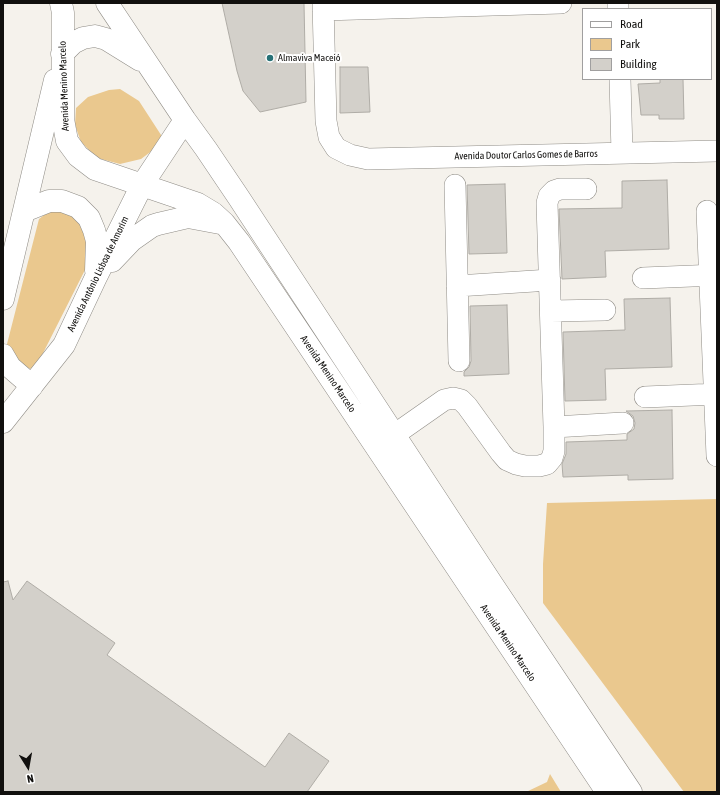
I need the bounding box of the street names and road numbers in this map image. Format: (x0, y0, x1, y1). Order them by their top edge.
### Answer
street label: Avenida Menino Marcelo (56, 41, 72, 131)
street label: Avenida Doutor Carlos Gomes de Barros (454, 148, 598, 162)
street label: Avenida Antônio Lisboa de Amorim (65, 214, 131, 334)
street label: Avenida Menino Marcelo (298, 333, 358, 415)
street label: Avenida Menino Marcelo (478, 602, 538, 684)

